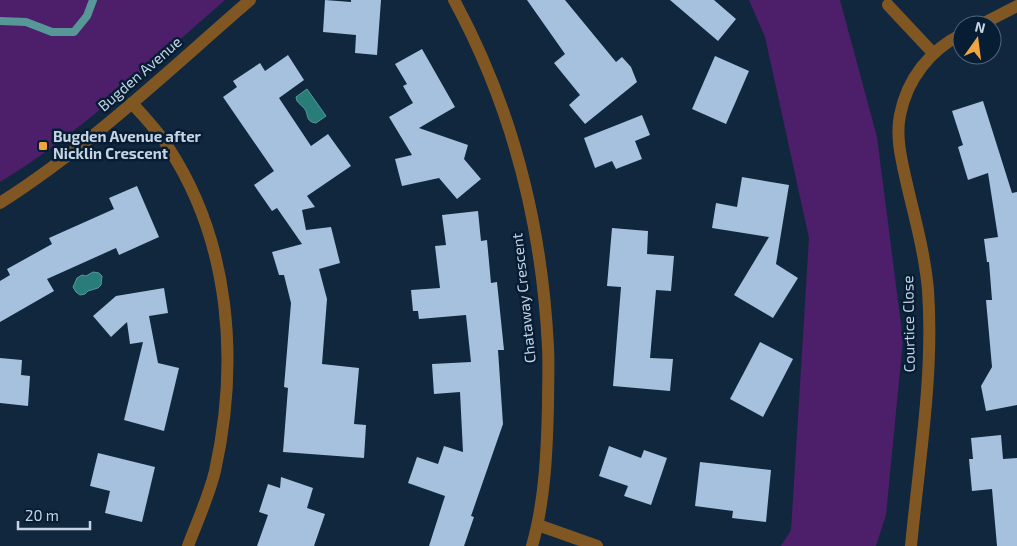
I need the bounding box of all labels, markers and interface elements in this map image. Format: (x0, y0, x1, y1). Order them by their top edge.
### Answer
north arrow (952, 15, 1002, 65)
text: N (973, 17, 987, 36)
street label: Bugden Avenue (94, 32, 185, 114)
place label: Bugden Avenue after Nicklin Crescent (53, 127, 202, 162)
marker: Bugden Avenue after Nicklin Crescent (37, 140, 49, 152)
street label: Chataway Crescent (507, 232, 539, 364)
street label: Courtice Close (898, 275, 918, 373)
scale bar (18, 498, 90, 530)
text: 20 m (25, 506, 59, 524)

